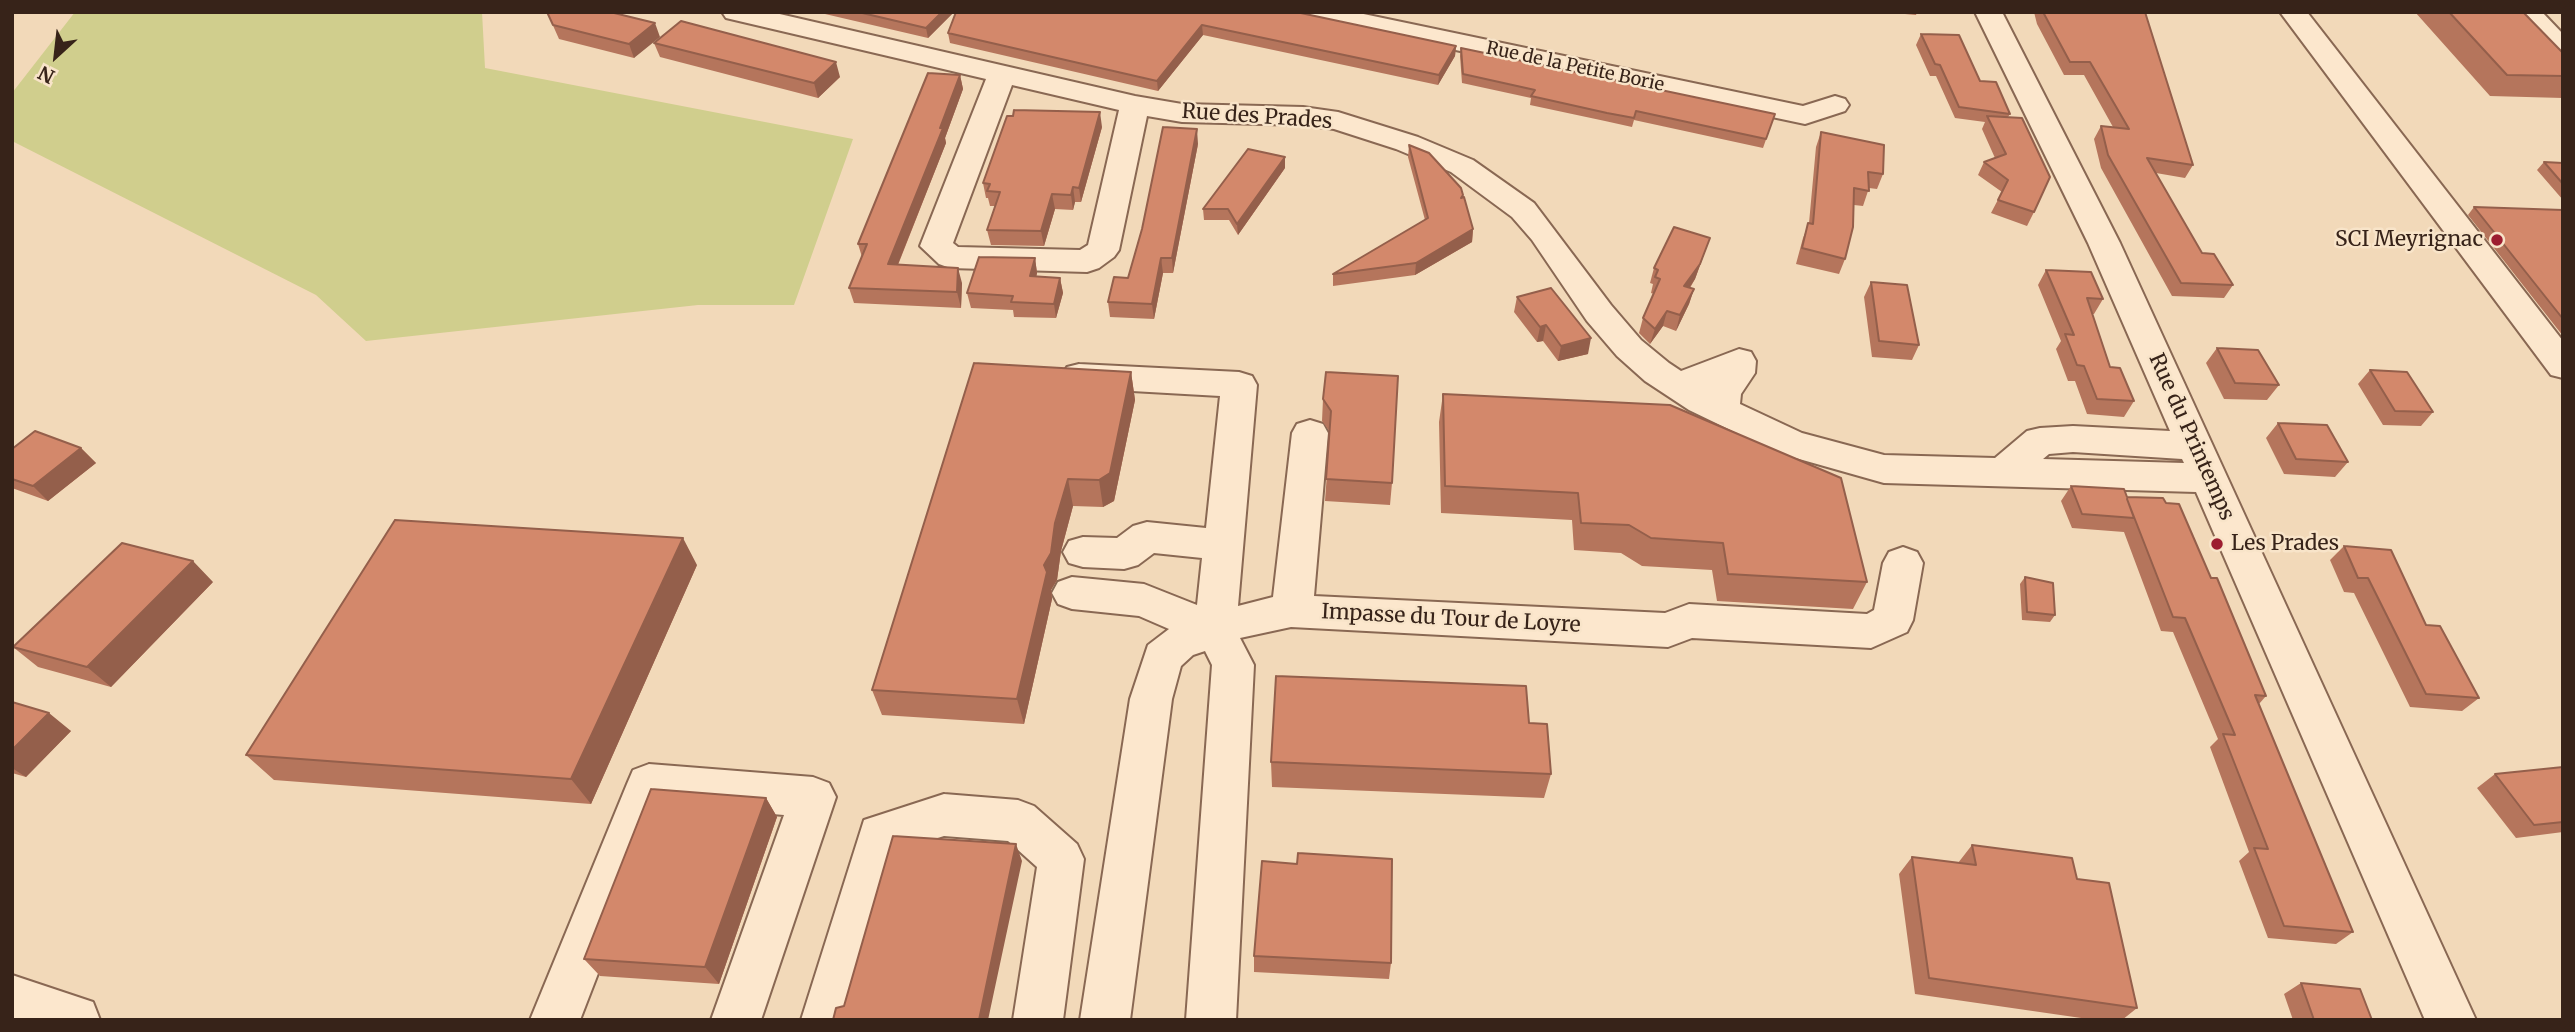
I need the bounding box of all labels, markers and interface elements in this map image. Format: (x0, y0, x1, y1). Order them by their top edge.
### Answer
north arrow (21, 21, 91, 91)
street label: Rue de la Petite Borie (1484, 38, 1666, 96)
text: N (34, 61, 59, 89)
street label: Rue des Prades (1181, 99, 1333, 135)
place label: SCI Meyrignac (2335, 227, 2483, 253)
marker: SCI Meyrignac (2489, 232, 2505, 248)
street label: Rue du Printemps (2143, 350, 2239, 524)
place label: Les Prades (2231, 531, 2339, 557)
marker: Les Prades (2209, 536, 2225, 552)
street label: Impasse du Tour de Loyre (1321, 600, 1581, 638)

